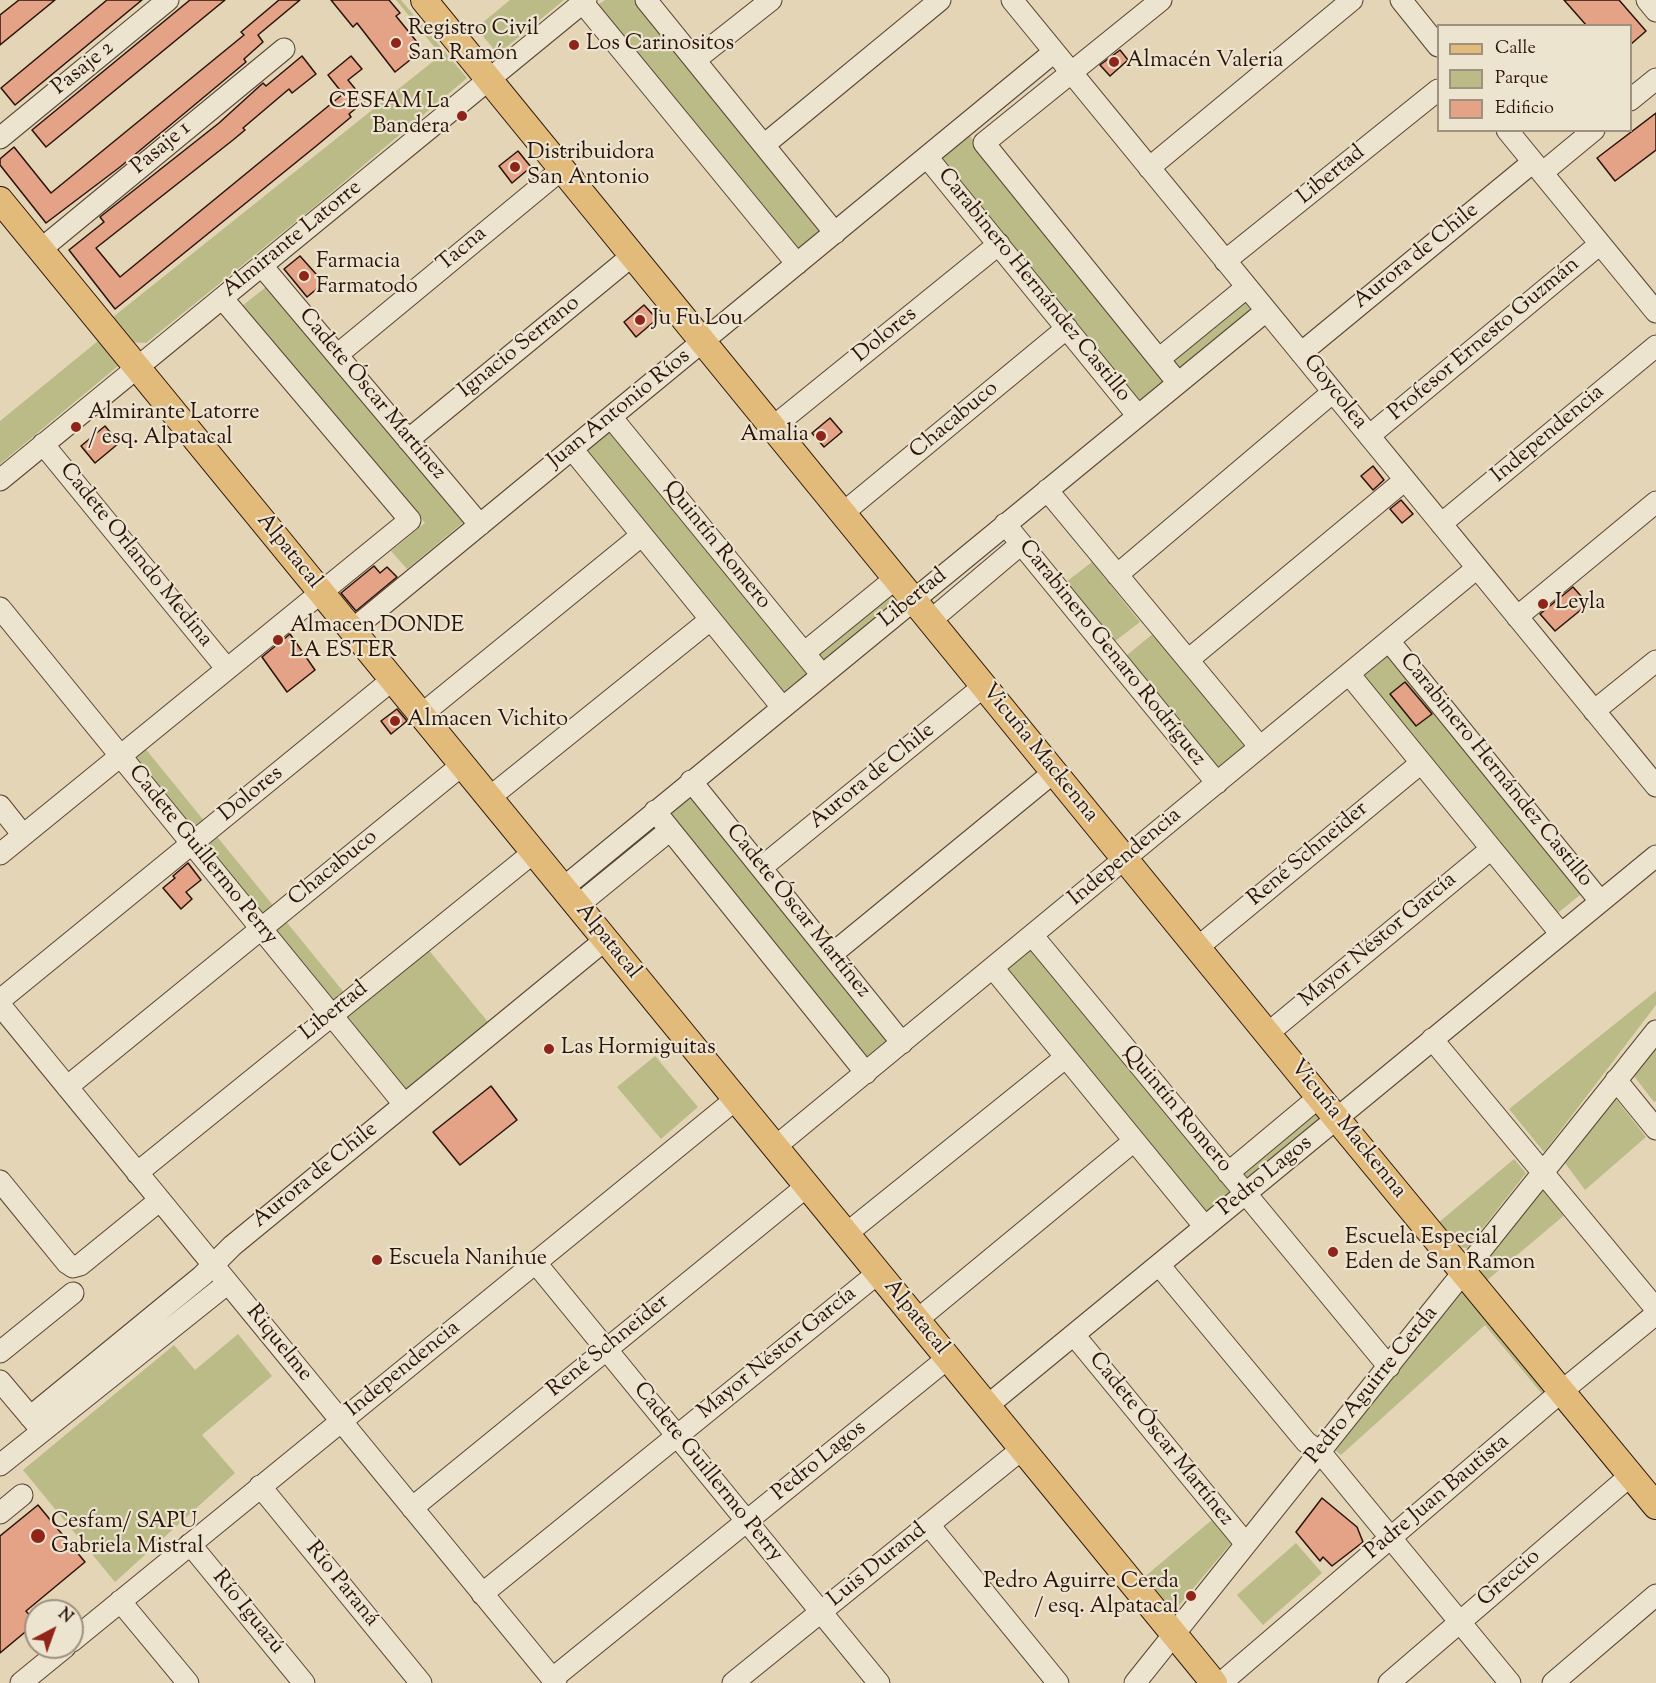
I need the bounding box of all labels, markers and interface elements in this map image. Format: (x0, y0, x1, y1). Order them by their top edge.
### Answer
place label: Registro Civil San Ramón (408, 17, 539, 68)
legend (1437, 24, 1632, 132)
place label: Los Carinositos (586, 32, 734, 58)
street label: Pasaje 2 (48, 36, 120, 102)
marker: Registro Civil San Ramón (389, 36, 403, 50)
text: Calle (1495, 36, 1536, 62)
marker: Los Carinositos (567, 38, 581, 52)
place label: Almacén Valeria (1126, 49, 1283, 75)
marker: Almacén Valeria (1107, 55, 1121, 69)
text: Parque (1495, 66, 1548, 92)
place label: CESFAM La Bandera (329, 90, 450, 142)
text: Edificio (1495, 96, 1554, 122)
marker: CESFAM La Bandera (455, 109, 469, 123)
street label: Pasaje 1 (127, 117, 197, 181)
place label: Distribuidora San Antonio (527, 141, 655, 192)
street label: Libertad (1293, 141, 1371, 211)
marker: Distribuidora San Antonio (508, 160, 522, 174)
street label: Carabinero Hernández Castillo (931, 164, 1135, 408)
street label: Almirante Latorre (218, 176, 368, 304)
street label: Aurora de Chile (1349, 198, 1485, 316)
street label: Tacna (433, 222, 493, 278)
place label: Farmacia Farmatodo (316, 250, 418, 302)
street label: Profesor Ernesto Guzmán (1384, 252, 1586, 428)
marker: Farmacia Farmatodo (297, 269, 311, 283)
street label: Ignacio Serrano (454, 291, 586, 405)
street label: Dolores (849, 302, 923, 370)
street label: Cadete Óscar Martínez (292, 304, 450, 486)
place label: Ju Fu Lou (652, 307, 743, 333)
marker: Ju Fu Lou (633, 313, 647, 327)
street label: Juan Antonio Ríos (543, 344, 697, 476)
street label: Goycolea (1296, 350, 1372, 436)
street label: Chacabuco (906, 376, 1004, 466)
street label: Independencia (1487, 380, 1611, 490)
place label: Almirante Latorre / esq. Alpatacal (88, 401, 259, 452)
marker: Almirante Latorre / esq. Alpatacal (69, 420, 83, 434)
place label: Amalia (740, 423, 809, 449)
marker: Amalia (814, 429, 828, 443)
street label: Cadete Orlando Medina (53, 459, 217, 653)
street label: Quintín Romero (656, 477, 776, 615)
street label: Alpatacal (250, 509, 326, 595)
street label: Carabinero Genaro Rodríguez (1012, 536, 1210, 772)
street label: Libertad (875, 564, 953, 634)
place label: Leyla (1555, 591, 1605, 617)
marker: Leyla (1536, 597, 1550, 611)
place label: Almacen DONDE LA ESTER (290, 614, 464, 666)
marker: Almacen DONDE LA ESTER (271, 633, 285, 647)
street label: Carabinero Hernández Castillo (1393, 649, 1597, 893)
street label: Vicuña Mackenna (975, 679, 1103, 829)
place label: Almacen Vichito (407, 708, 568, 734)
marker: Almacen Vichito (388, 714, 402, 728)
street label: Aurora de Chile (805, 718, 941, 836)
street label: Cadete Guillermo Perry (121, 761, 283, 951)
street label: Dolores (215, 761, 289, 829)
street label: René Schneider (1243, 797, 1375, 913)
street label: Independencia (1064, 803, 1188, 913)
street label: Cadete Óscar Martínez (719, 820, 875, 1004)
street label: Chacabuco (284, 825, 384, 913)
street label: Mayor Néstor García (1295, 868, 1463, 1014)
street label: Alpatacal (569, 899, 645, 985)
street label: Libertad (296, 977, 374, 1047)
place label: Las Hormiguitas (561, 1036, 716, 1062)
street label: Quintín Romero (1115, 1041, 1237, 1179)
marker: Las Hormiguitas (542, 1042, 556, 1056)
street label: Vicuña Mackenna (1283, 1055, 1411, 1205)
street label: Aurora de Chile (248, 1117, 384, 1235)
street label: Pedro Lagos (1214, 1131, 1318, 1223)
place label: Escuela Especial Eden de San Ramon (1345, 1226, 1535, 1278)
marker: Escuela Especial Eden de San Ramon (1326, 1245, 1340, 1259)
place label: Escuela Nanihue (389, 1247, 547, 1273)
marker: Escuela Nanihue (370, 1253, 384, 1267)
street label: Alpatacal (877, 1275, 953, 1361)
street label: Mayor Néstor García (693, 1282, 863, 1426)
street label: René Schneider (543, 1290, 675, 1404)
street label: Riquelme (239, 1300, 317, 1388)
street label: Pedro Aguirre Cerda (1301, 1302, 1445, 1470)
street label: Independencia (342, 1316, 466, 1424)
street label: Cadete Óscar Martínez (1082, 1348, 1238, 1532)
street label: Cadete Guillermo Perry (626, 1378, 788, 1568)
street label: Pedro Lagos (768, 1416, 872, 1508)
street label: Padre Juan Bautista (1360, 1430, 1516, 1566)
place label: Cesfam/ SAPU Gabriela Mistral (51, 1510, 204, 1562)
street label: Luis Durand (823, 1518, 933, 1614)
marker: Cesfam/ SAPU Gabriela Mistral (29, 1527, 47, 1545)
street label: Río Paraná (299, 1537, 383, 1633)
street label: Greccio (1473, 1545, 1547, 1613)
street label: Río Iguazú (205, 1566, 289, 1660)
place label: Pedro Aguirre Cerda / esq. Alpatacal (984, 1570, 1179, 1622)
marker: Pedro Aguirre Cerda / esq. Alpatacal (1184, 1589, 1198, 1603)
north arrow (24, 1599, 84, 1659)
text: N (52, 1604, 77, 1629)

